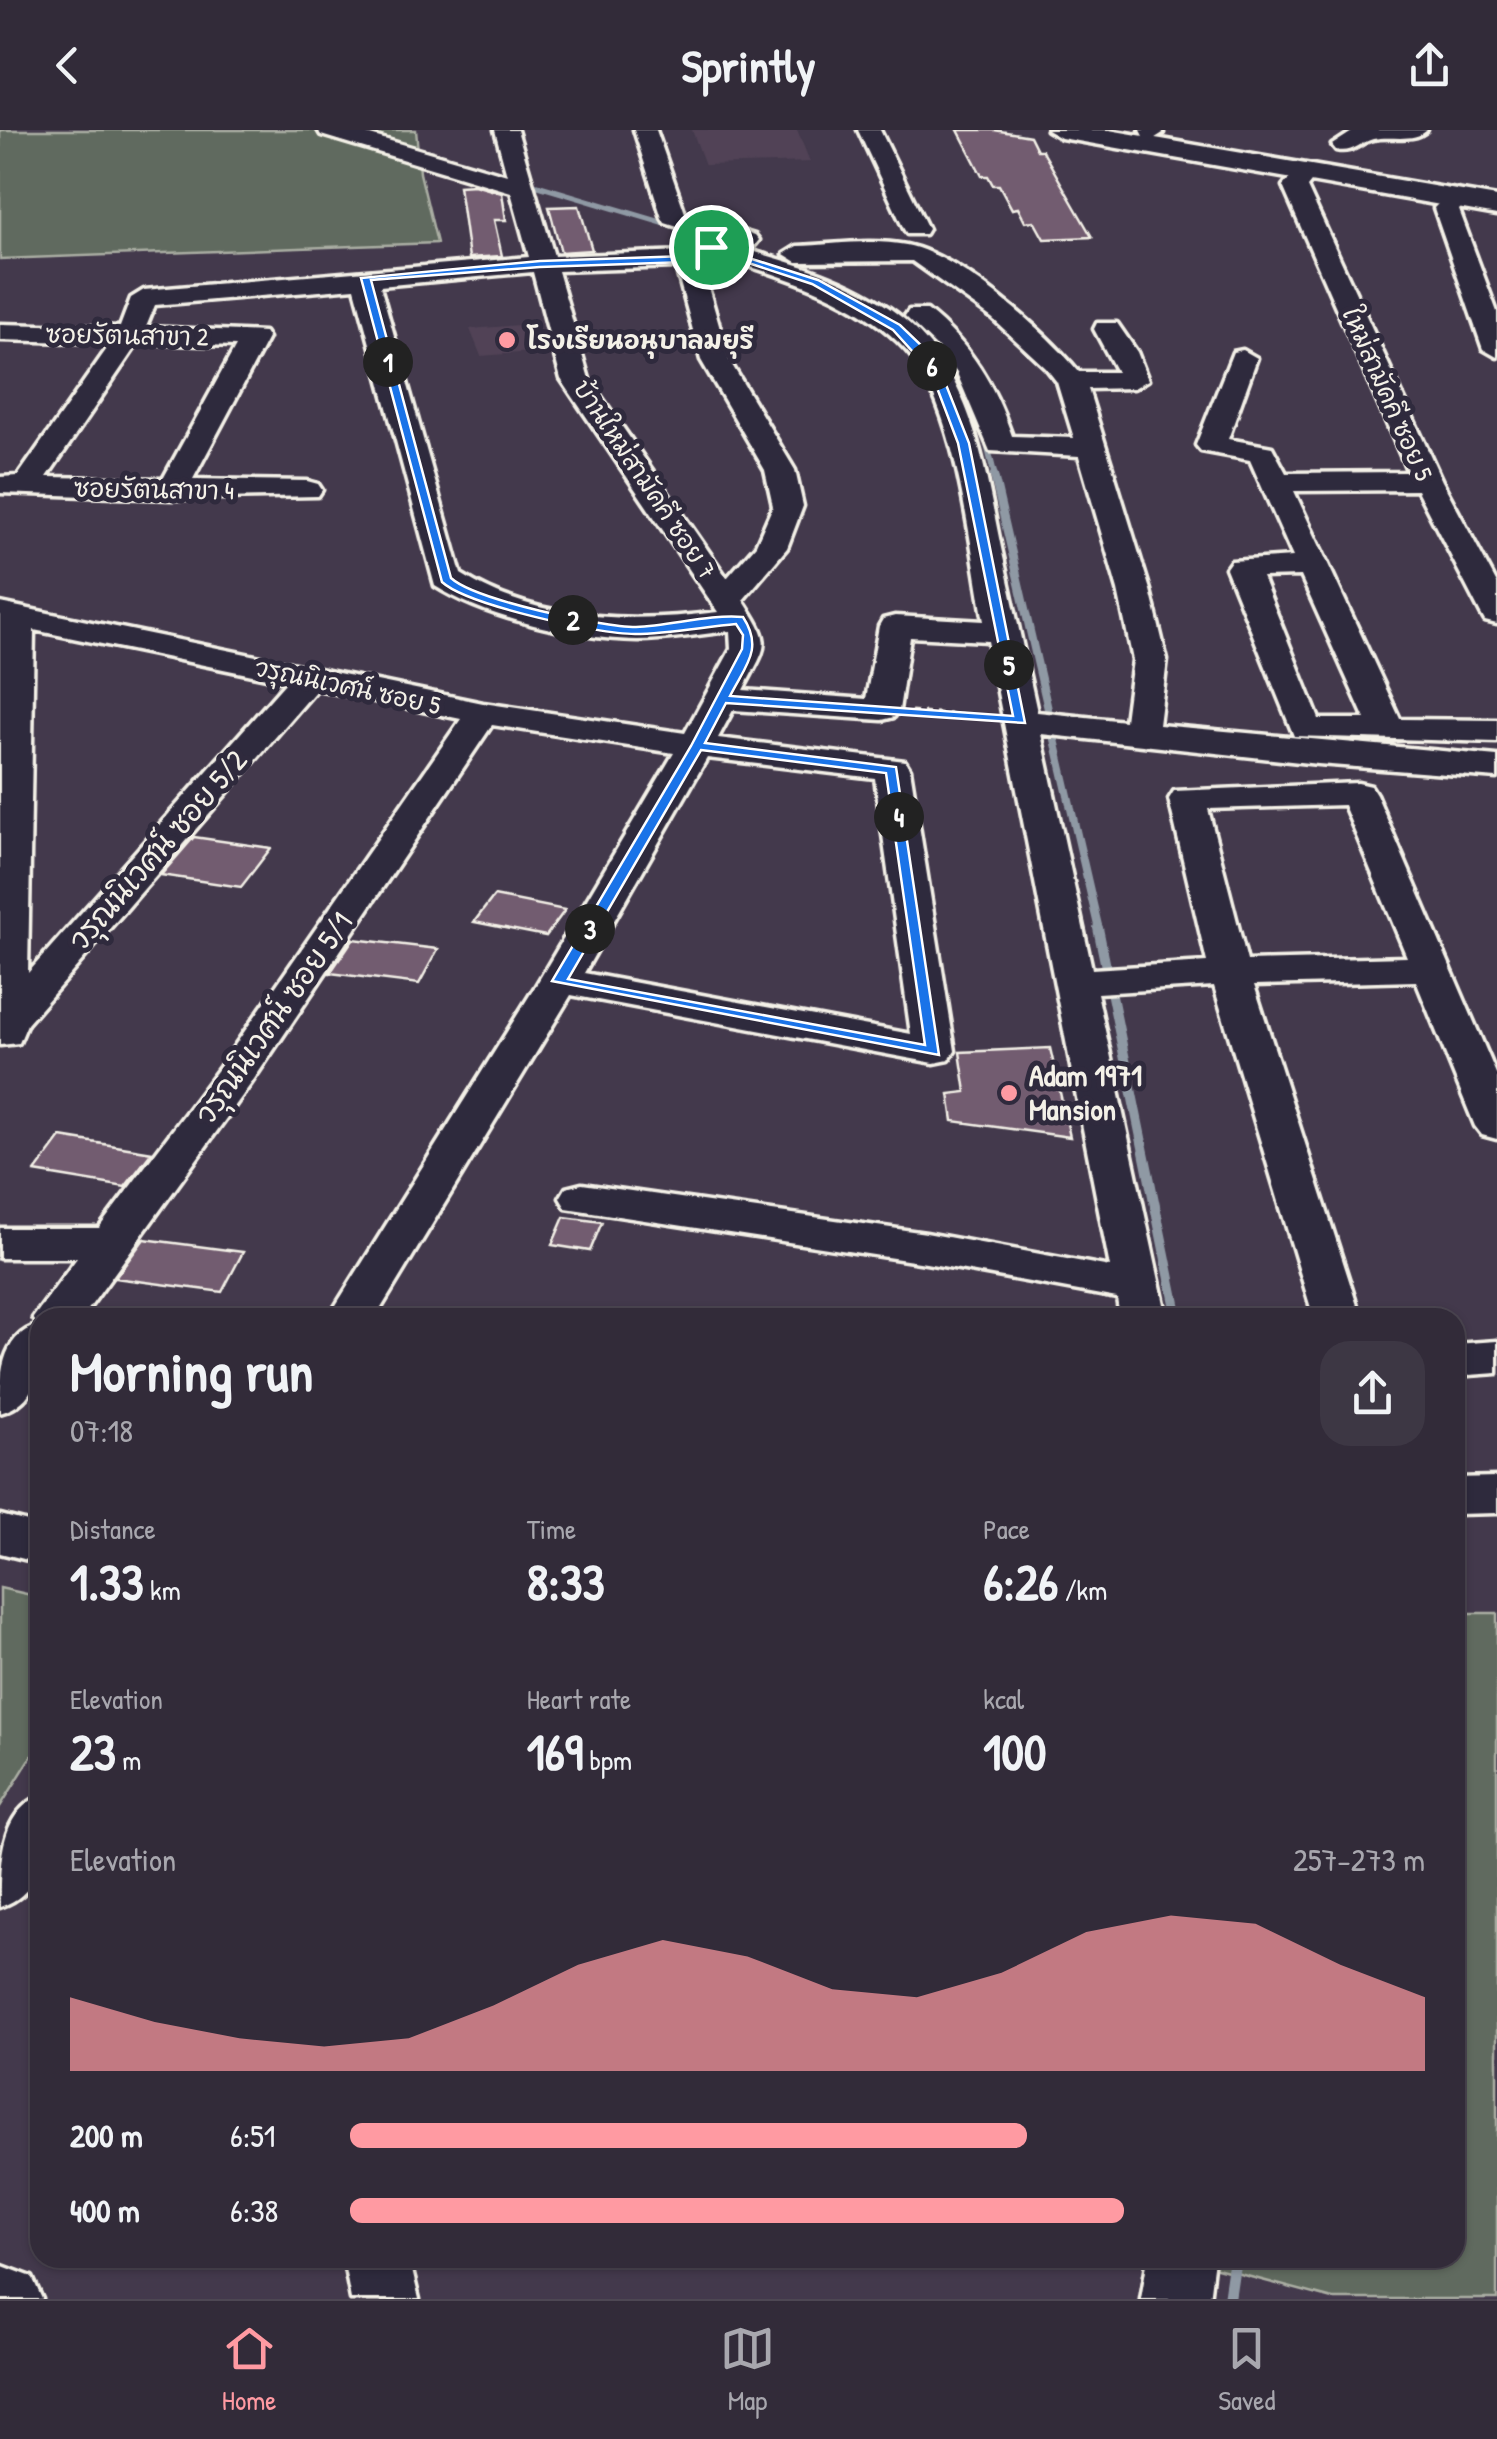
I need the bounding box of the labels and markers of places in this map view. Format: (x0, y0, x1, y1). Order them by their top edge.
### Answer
pin (669, 205, 754, 290)
place label: โรงเรียนอนุบาลมยุรี (526, 323, 754, 359)
marker: โรงเรียนอนุบาลมยุรี (496, 329, 518, 351)
pin: 1 (363, 337, 413, 387)
pin: 6 (907, 341, 957, 391)
pin: 2 (548, 595, 598, 645)
pin: 5 (984, 640, 1034, 690)
pin: 4 (874, 792, 924, 842)
pin: 3 (565, 904, 615, 954)
place label: Adam 1971 Mansion (1029, 1055, 1142, 1129)
marker: Adam 1971 Mansion (998, 1082, 1020, 1104)

